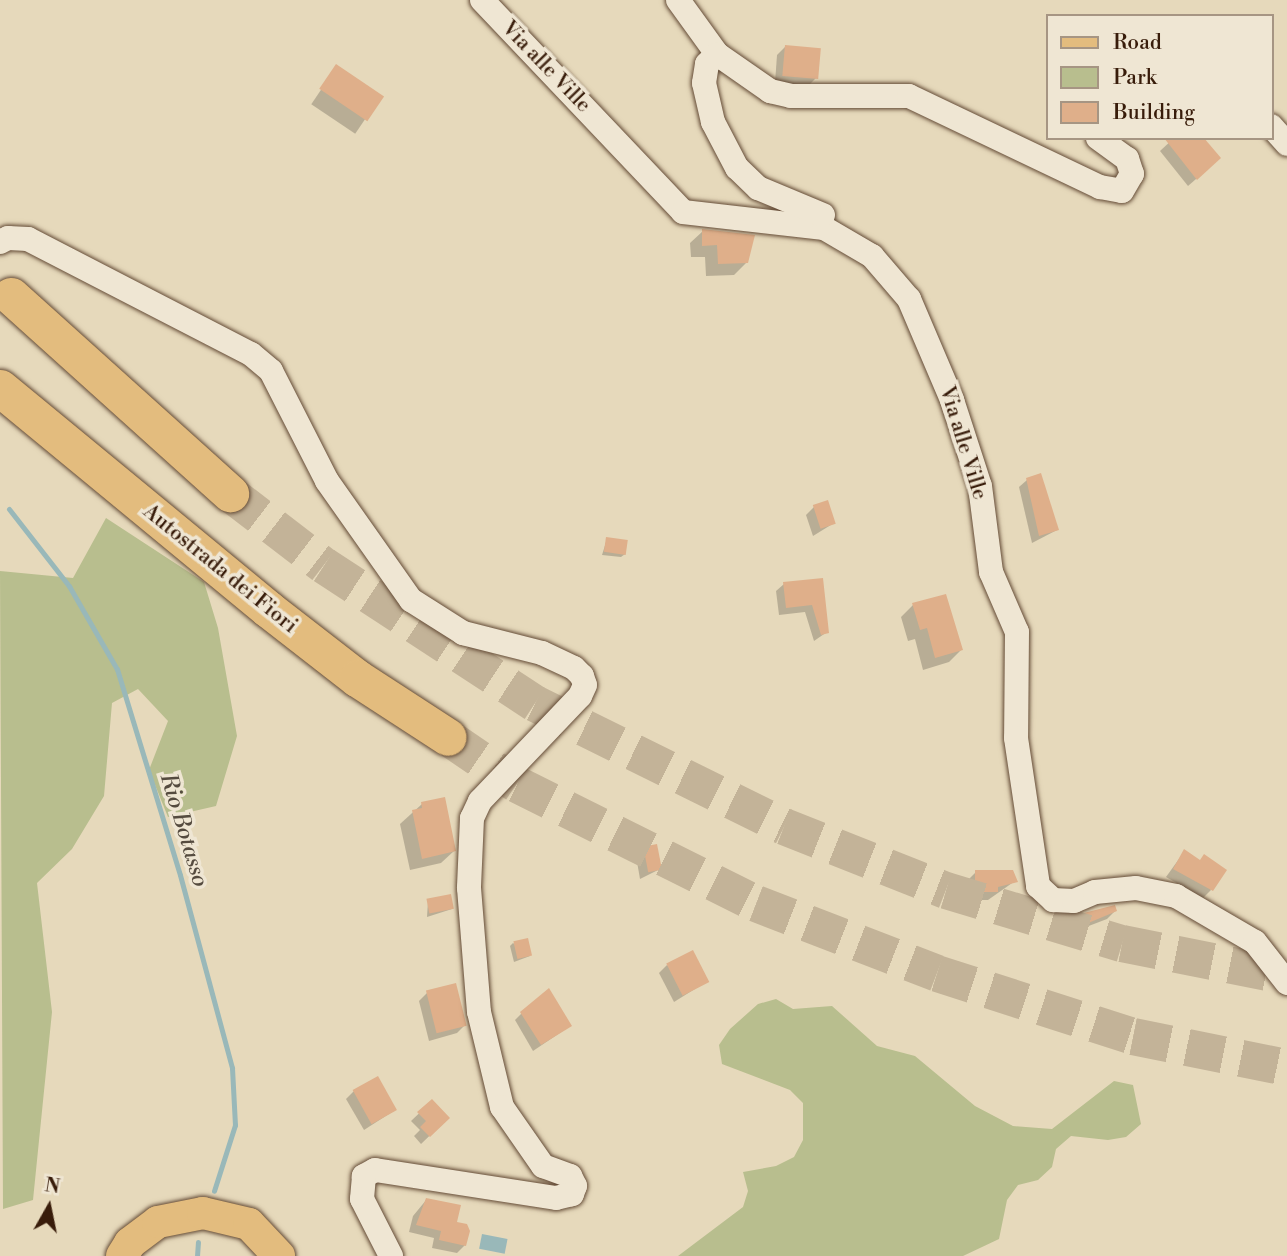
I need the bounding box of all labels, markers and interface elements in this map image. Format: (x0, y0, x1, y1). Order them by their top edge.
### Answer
legend (1046, 14, 1273, 140)
street label: Via alle Ville (496, 16, 596, 118)
text: Road (1113, 30, 1162, 56)
text: Park (1113, 65, 1157, 91)
text: Building (1113, 100, 1195, 126)
street label: Via alle Ville (934, 383, 992, 503)
street label: Autostrada dei Fiori (138, 499, 302, 639)
water label: Rio Botasso (154, 770, 214, 890)
north arrow (14, 1172, 84, 1242)
text: N (43, 1173, 62, 1199)

